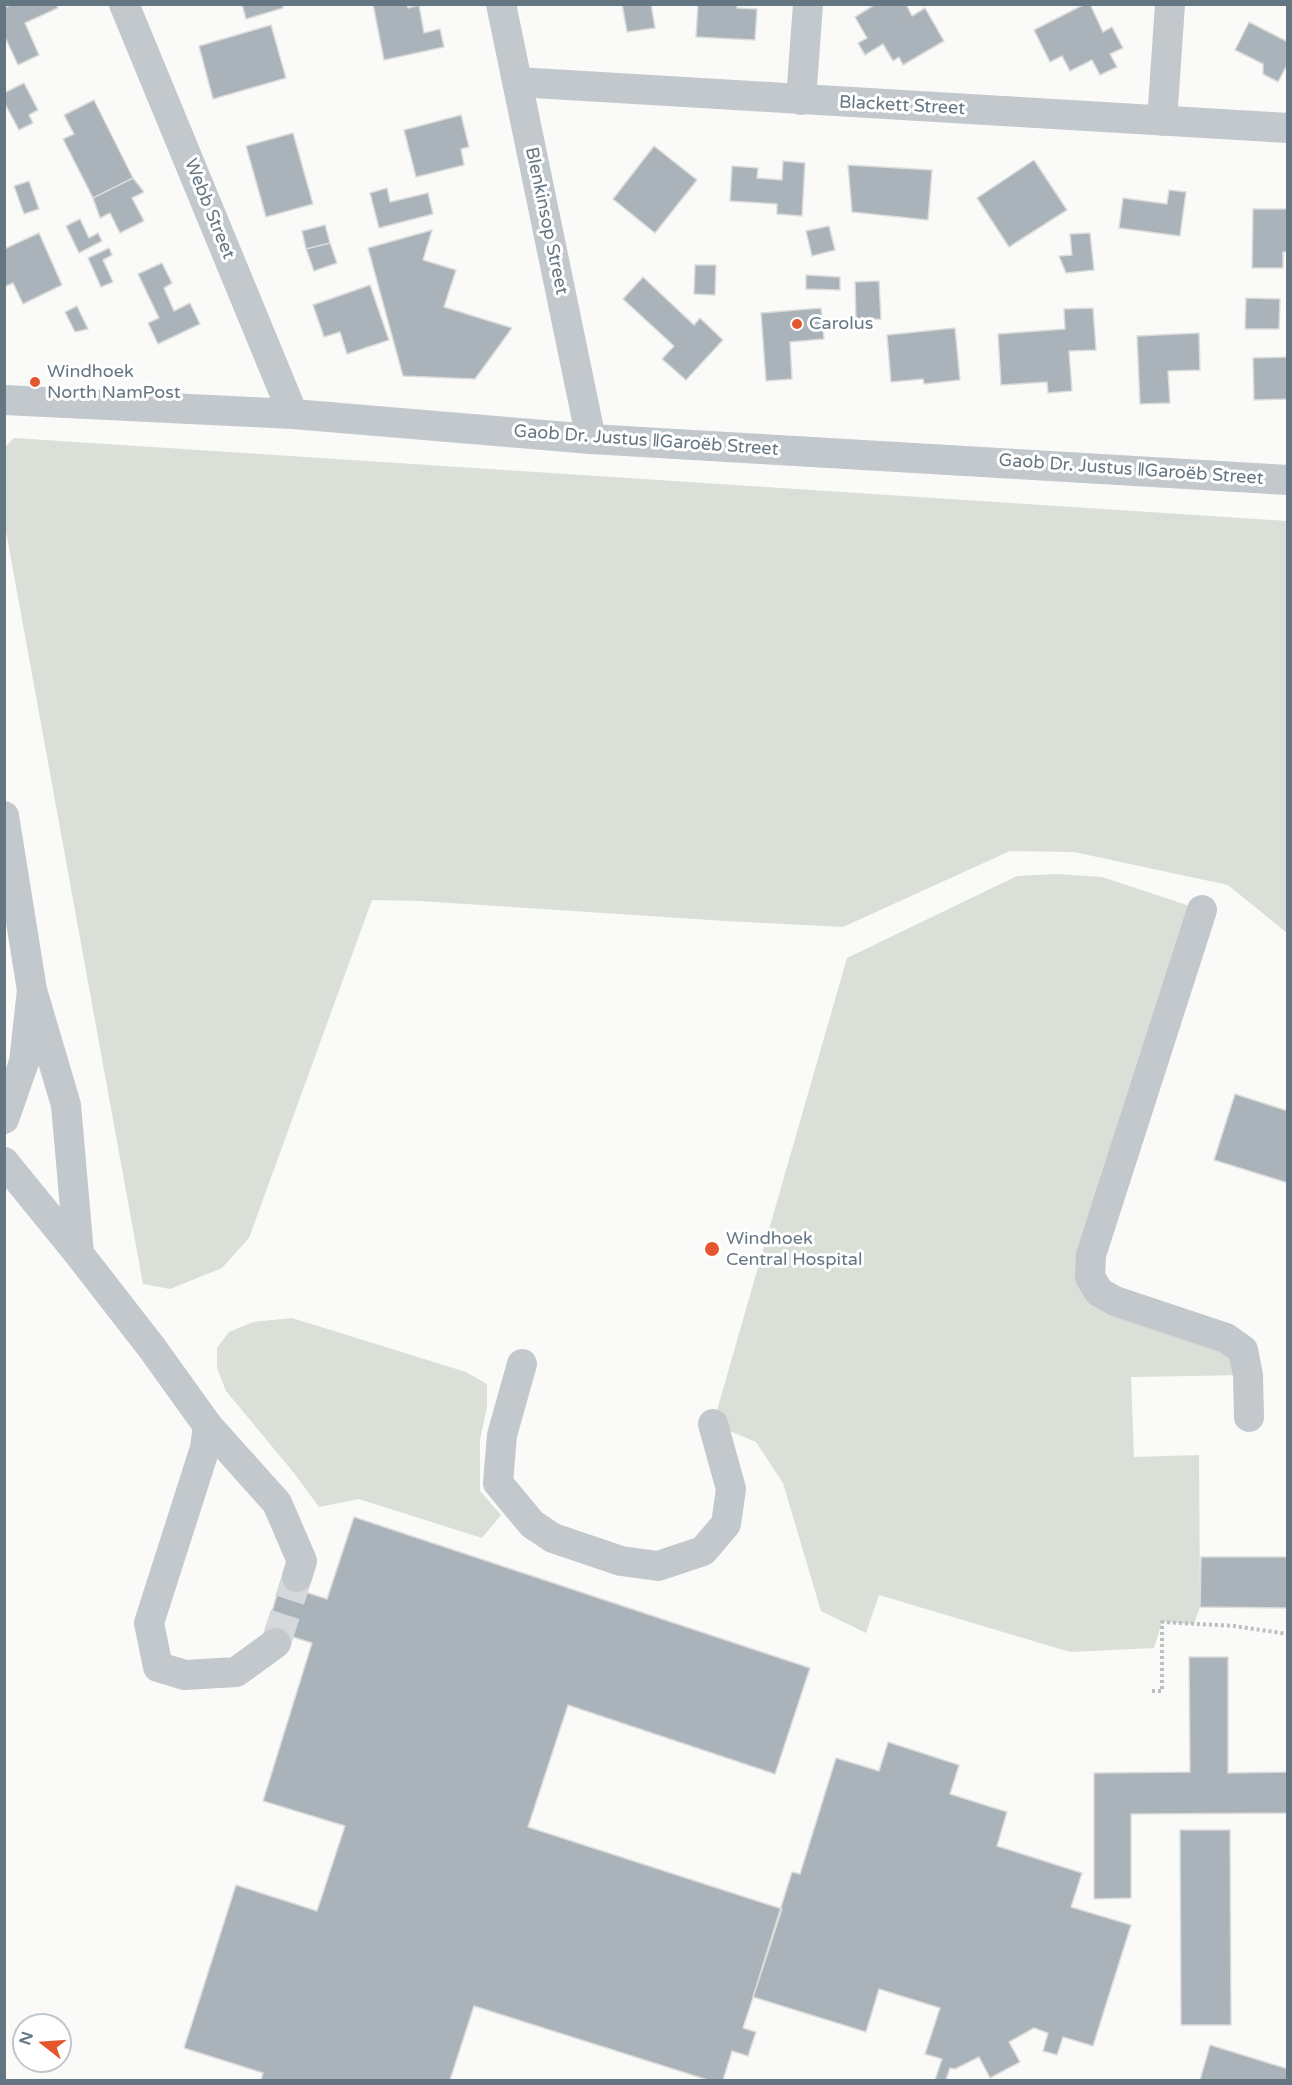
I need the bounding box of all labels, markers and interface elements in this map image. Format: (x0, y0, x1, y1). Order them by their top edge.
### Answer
street label: Blackett Street (838, 92, 966, 120)
street label: Blenkinsop Street (520, 145, 572, 297)
street label: Webb Street (179, 156, 239, 262)
place label: Carolus (809, 313, 873, 335)
marker: Carolus (790, 317, 804, 331)
place label: Windhoek North NamPost (47, 361, 181, 404)
marker: Windhoek North NamPost (28, 375, 42, 389)
street label: Gaob Dr. Justus ǁGaroëb Street (513, 421, 779, 461)
street label: Gaob Dr. Justus ǁGaroëb Street (998, 450, 1264, 490)
place label: Windhoek Central Hospital (726, 1228, 862, 1270)
marker: Windhoek Central Hospital (703, 1240, 721, 1258)
north arrow (12, 2013, 72, 2073)
text: N (15, 2029, 38, 2047)

